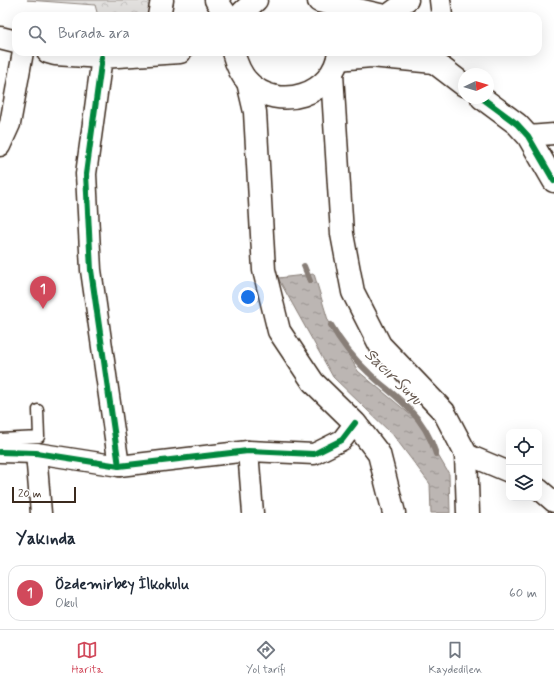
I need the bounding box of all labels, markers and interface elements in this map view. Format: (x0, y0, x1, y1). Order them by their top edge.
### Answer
search box (12, 12, 542, 56)
icon: search (26, 23, 48, 45)
text: Burada ara (58, 24, 130, 44)
north arrow (458, 68, 494, 104)
pin: 1 (30, 276, 56, 309)
your location (238, 287, 258, 307)
water label: Sacır Suyu (360, 344, 428, 411)
map controls (506, 429, 542, 501)
button: locate (506, 429, 542, 465)
button: layers (506, 465, 542, 501)
scale bar (12, 485, 76, 504)
text: 20 m (18, 487, 41, 501)
text: Yakında (16, 528, 76, 550)
text: Özdemirbey İlkokulu (55, 575, 189, 595)
text: 1 (27, 585, 33, 602)
text: 60 m (509, 585, 537, 602)
text: Okul (55, 595, 78, 612)
tab: Harita (72, 639, 103, 677)
tab: Yol tarifi (246, 639, 285, 677)
tab: Kaydedilen (428, 639, 482, 677)

